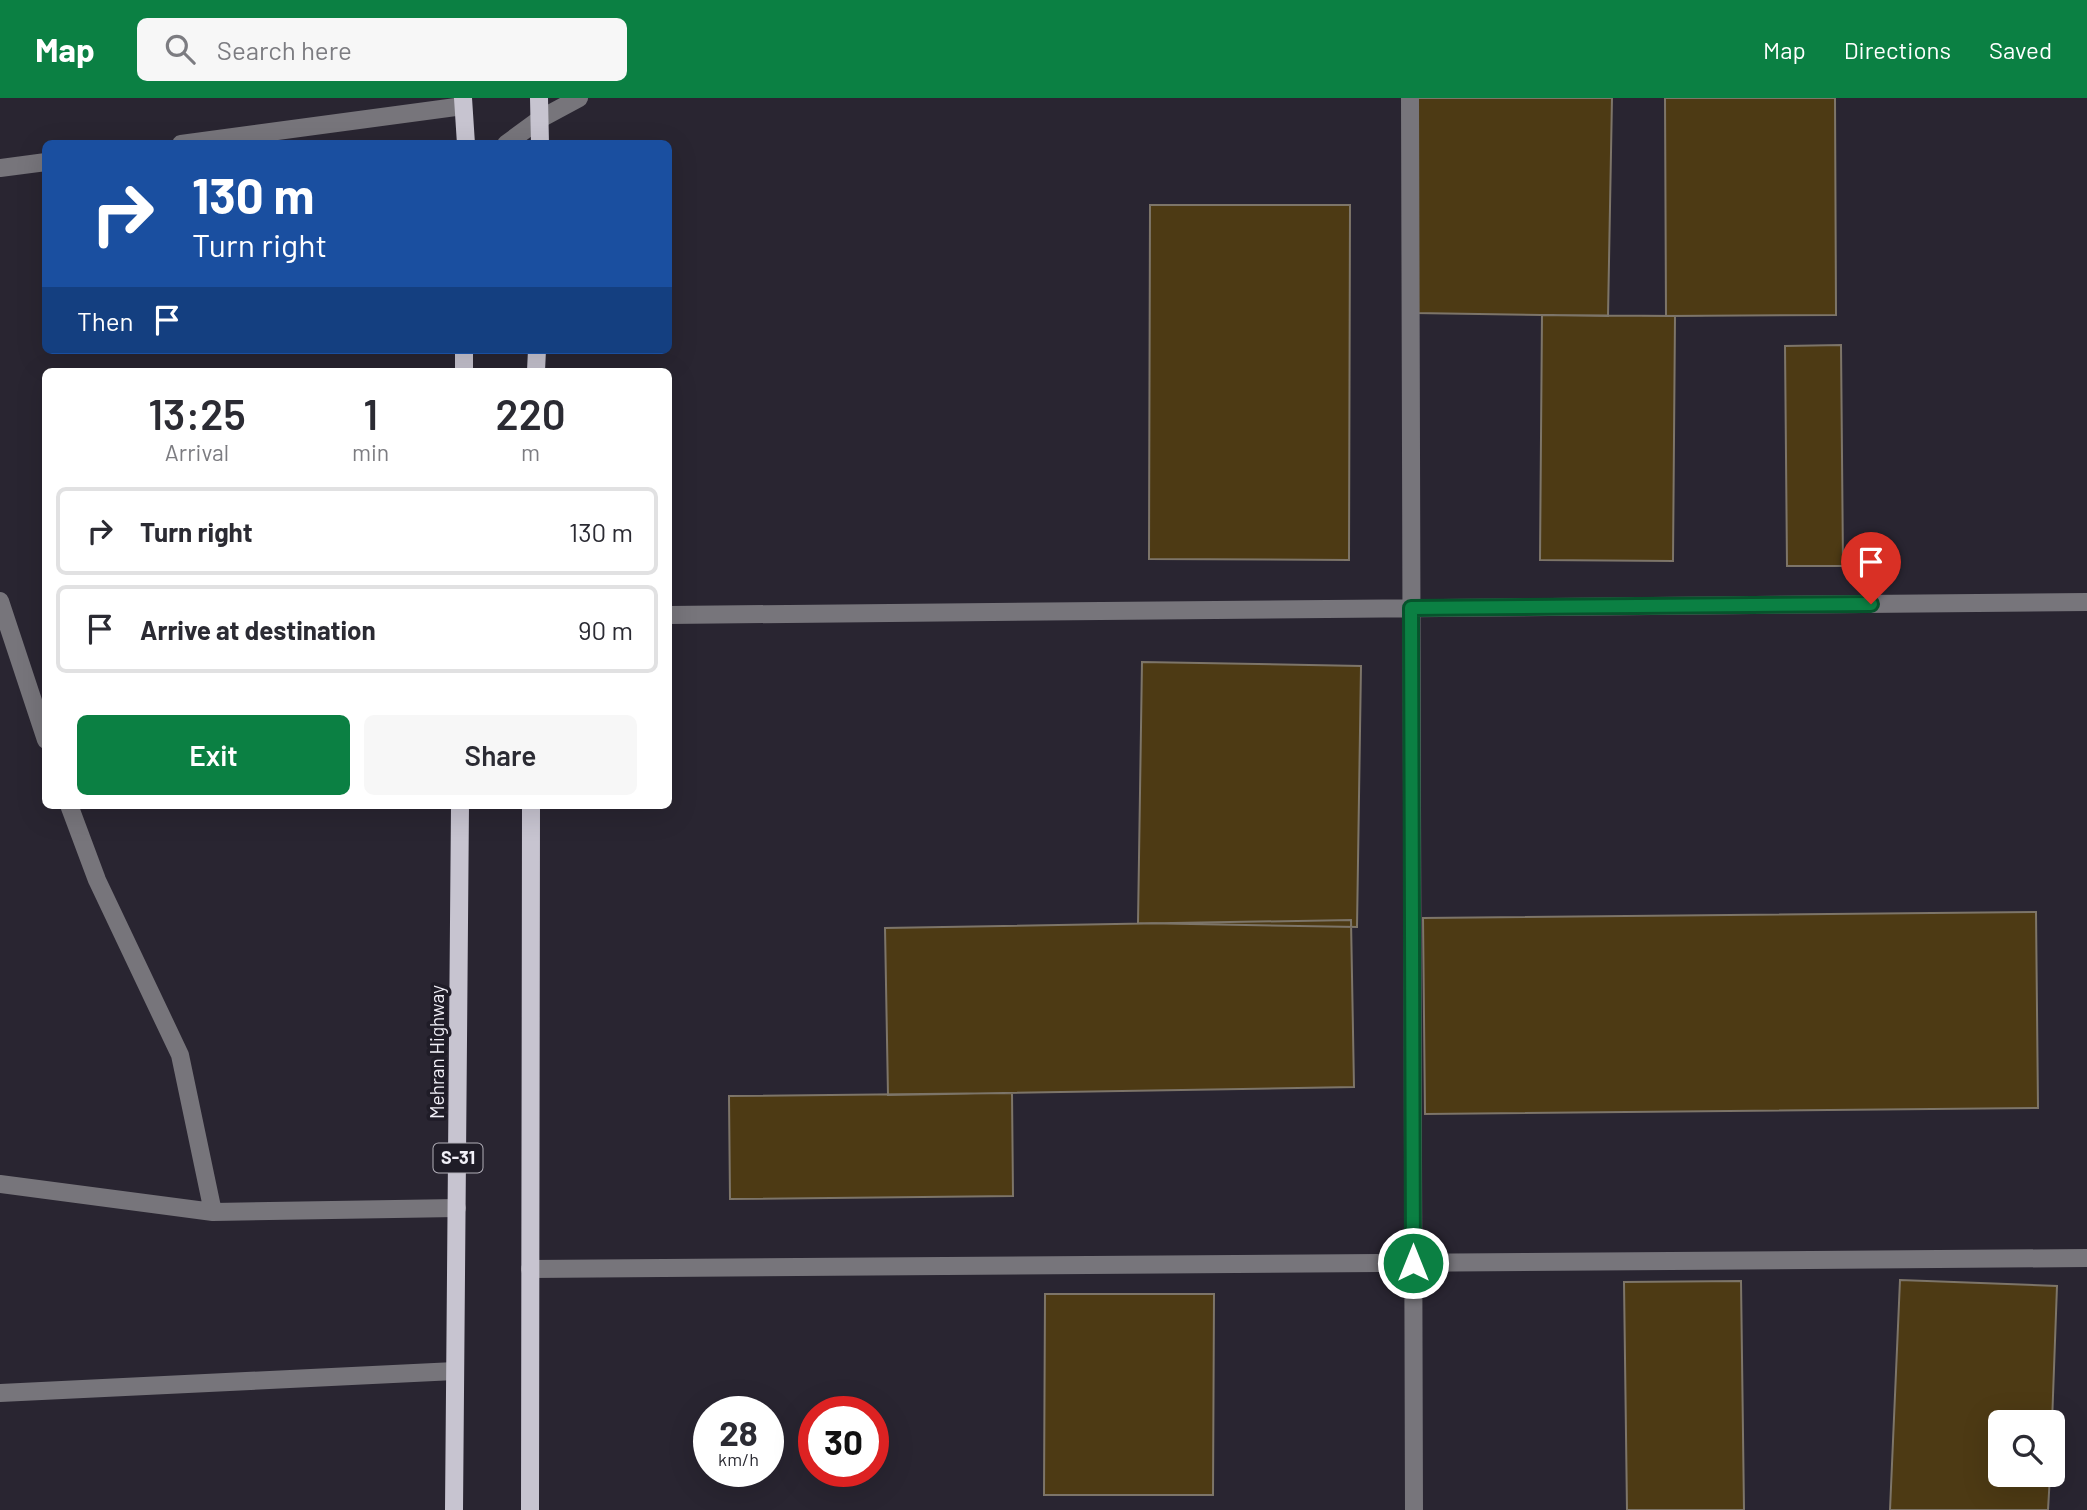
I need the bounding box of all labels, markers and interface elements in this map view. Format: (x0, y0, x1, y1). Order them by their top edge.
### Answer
search box (137, 18, 627, 81)
text: Map (35, 29, 95, 69)
icon: search (161, 30, 199, 68)
text: Search here (217, 34, 352, 65)
text: Map (1763, 35, 1806, 64)
text: Directions (1844, 35, 1951, 64)
text: Saved (1989, 35, 2052, 64)
text: 130 m (192, 165, 314, 224)
icon: right (77, 168, 168, 259)
text: Turn right (192, 225, 327, 263)
icon: arrive (148, 301, 186, 339)
text: Then (77, 305, 134, 336)
text: 13:25 (148, 388, 246, 438)
text: 1 (363, 388, 378, 438)
text: 220 (496, 388, 566, 438)
text: Arrival (165, 438, 229, 466)
text: min (352, 438, 389, 466)
text: m (521, 438, 540, 466)
icon: right (81, 512, 119, 550)
text: Turn right (140, 516, 253, 547)
text: 130 m (569, 516, 633, 547)
pin (1841, 532, 1901, 604)
icon: arrive (1852, 543, 1890, 581)
icon: arrive (81, 610, 119, 648)
text: Arrive at destination (140, 614, 376, 645)
text: 90 m (578, 614, 633, 645)
button: Exit (77, 715, 350, 795)
button: Share (364, 715, 637, 795)
street label: Mehran Highway (425, 985, 448, 1119)
road number: S-31 (434, 1143, 482, 1172)
position arrow (1376, 1226, 1450, 1300)
speed limit sign: 30 (798, 1396, 889, 1487)
map controls (1988, 1410, 2065, 1487)
button: search (1988, 1410, 2065, 1487)
text: 28 (719, 1411, 758, 1453)
text: km/h (718, 1448, 759, 1470)

